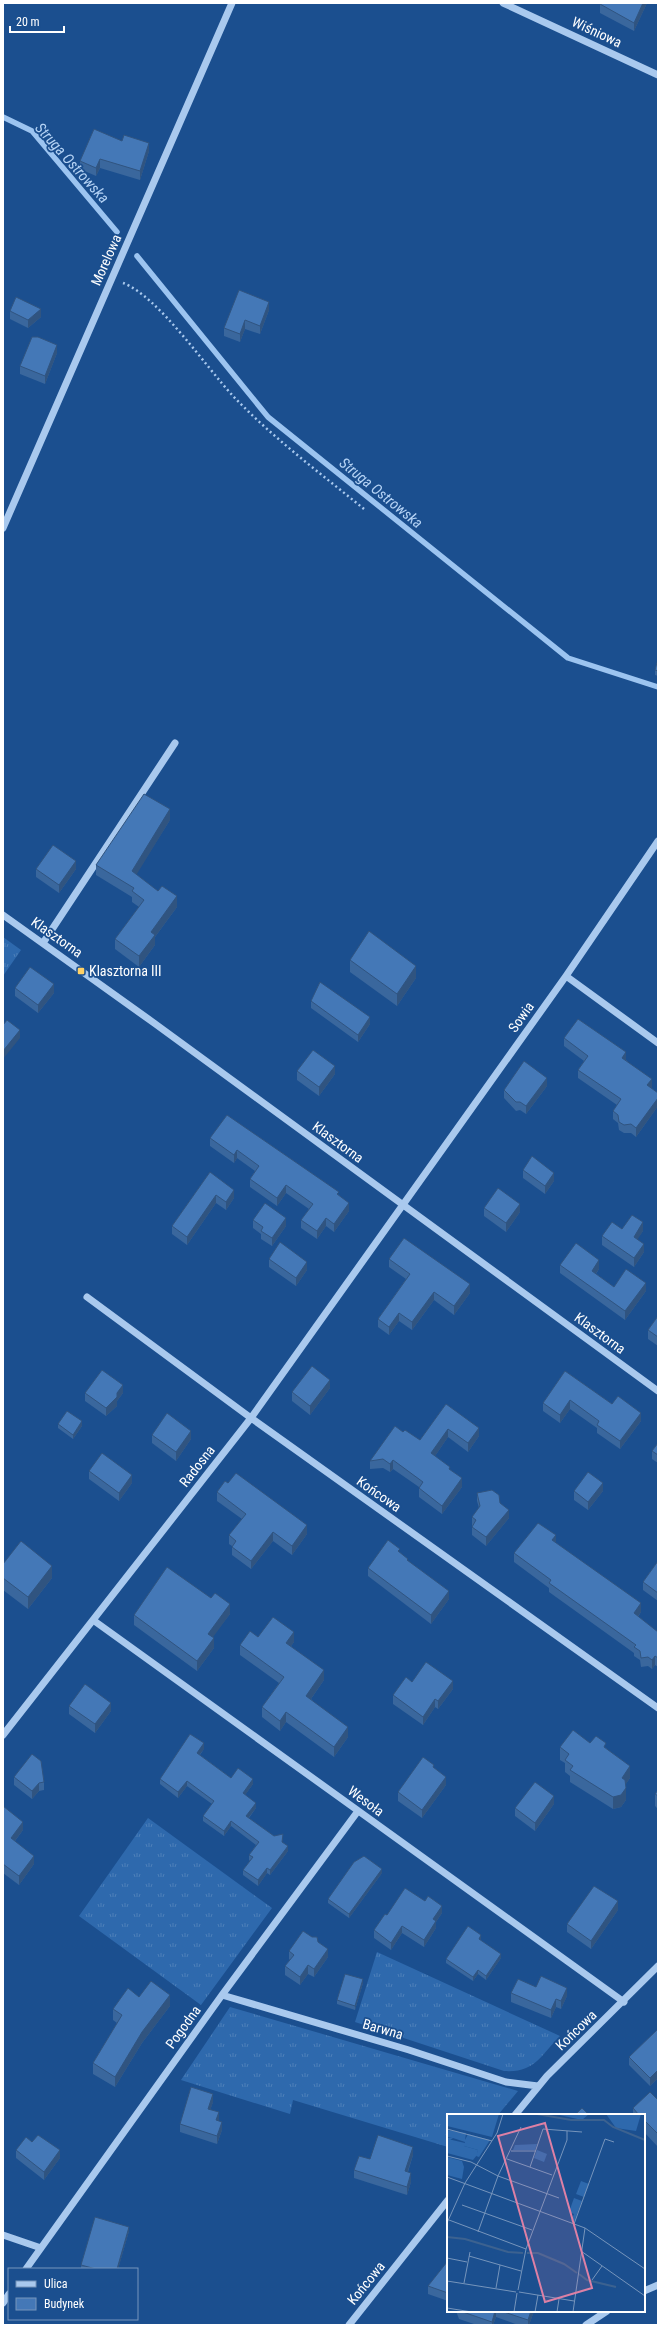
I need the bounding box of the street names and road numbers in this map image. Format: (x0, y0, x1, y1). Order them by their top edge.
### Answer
street label: Wiśniowa (570, 14, 624, 50)
street label: Morelowa (88, 232, 124, 288)
street label: Klasztorna (28, 914, 86, 960)
street label: Sowia (505, 999, 537, 1035)
street label: Klasztorna (309, 1118, 367, 1166)
street label: Klasztorna (571, 1309, 629, 1357)
street label: Radosna (176, 1442, 218, 1490)
street label: Końcowa (354, 1473, 404, 1515)
street label: Wesoła (345, 1783, 387, 1819)
street label: Pogodna (162, 2002, 204, 2052)
street label: Końcowa (552, 2007, 600, 2053)
street label: Barwna (361, 2016, 405, 2042)
street label: Końcowa (344, 2258, 388, 2308)

